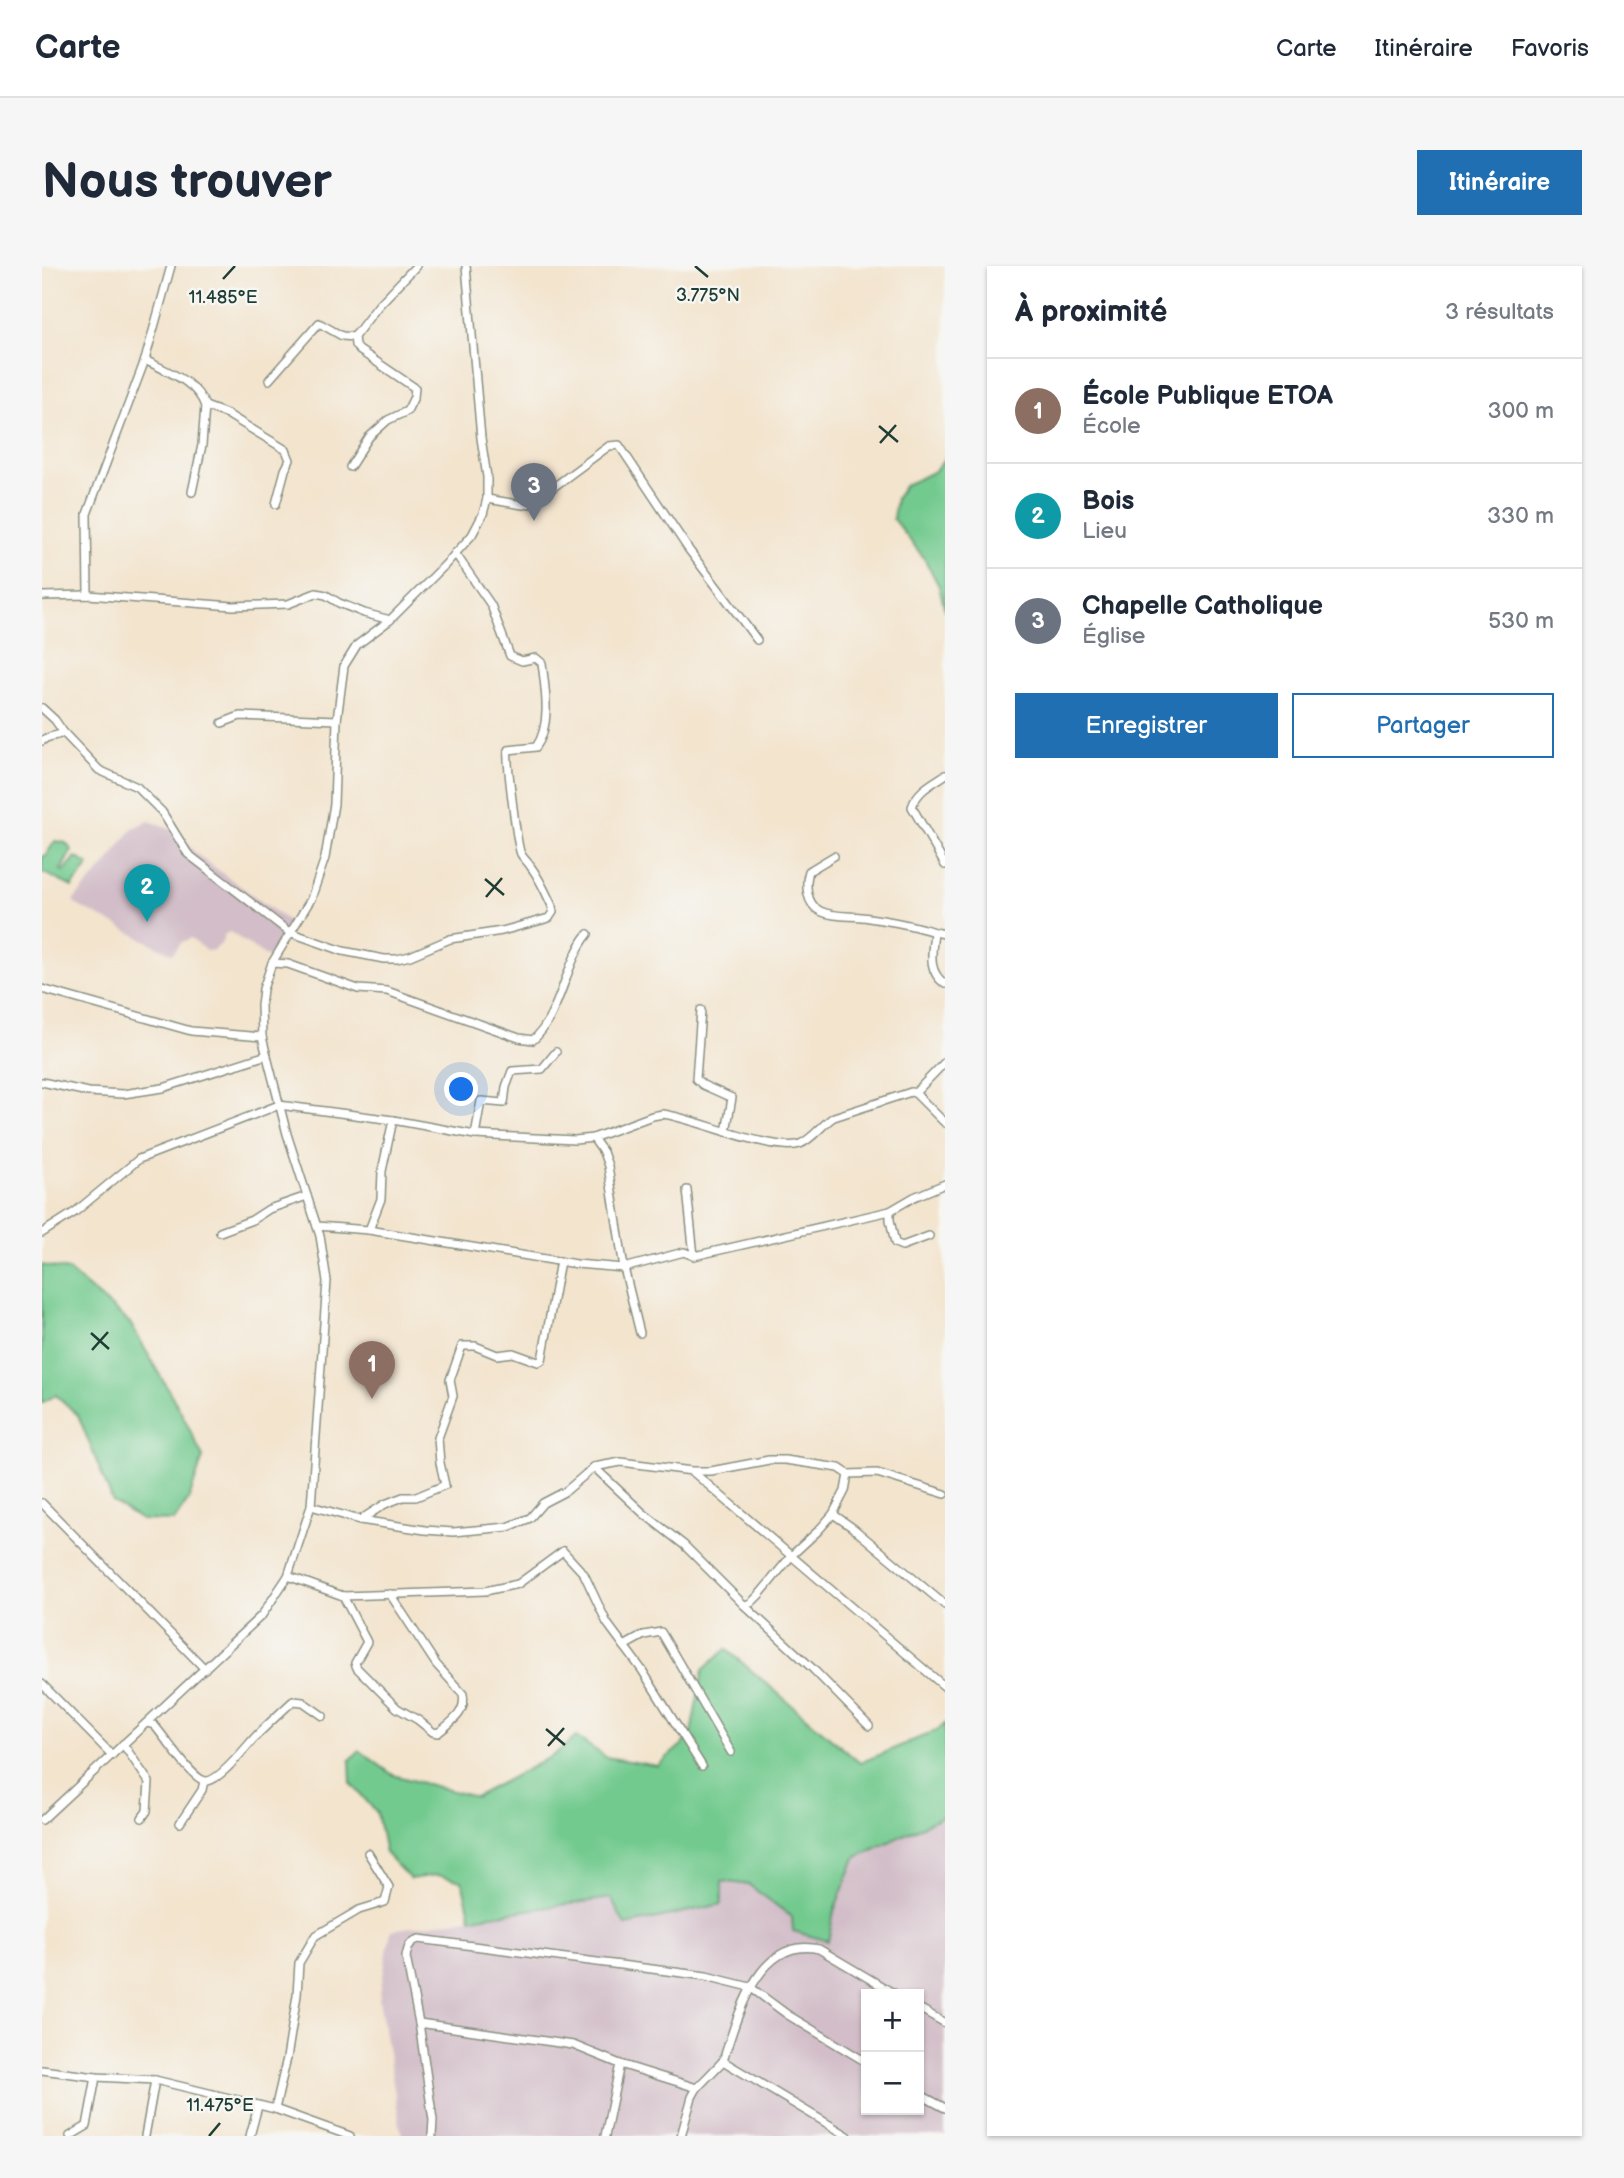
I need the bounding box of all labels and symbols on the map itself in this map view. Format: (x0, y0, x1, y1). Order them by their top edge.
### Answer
text: 3.775°N (676, 285, 740, 306)
text: 11.485°E (188, 287, 258, 308)
pin: 3 (511, 463, 557, 521)
pin: 2 (124, 864, 170, 922)
your location (444, 1072, 478, 1106)
pin: 1 (349, 1341, 395, 1399)
text: 11.475°E (186, 2095, 254, 2116)

